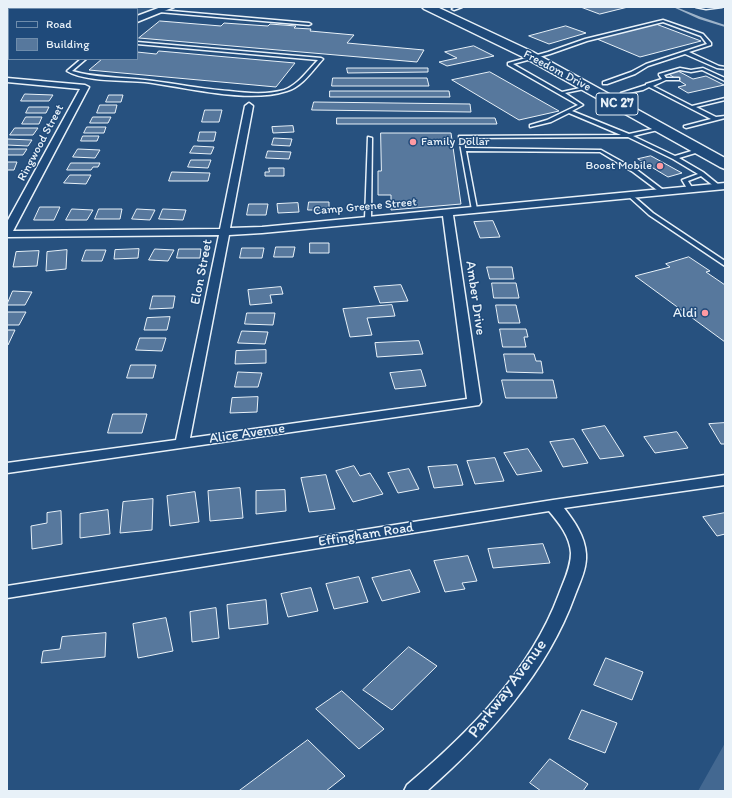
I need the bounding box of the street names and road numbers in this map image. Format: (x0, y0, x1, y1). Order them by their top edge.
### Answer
street label: Freedom Drive (521, 47, 593, 95)
road number: NC 27 (596, 93, 638, 115)
street label: Ringwood Street (15, 102, 67, 184)
street label: Camp Greene Street (313, 195, 417, 219)
street label: Elon Street (187, 238, 217, 306)
street label: Amber Drive (461, 260, 489, 336)
street label: Alice Avenue (208, 420, 286, 448)
street label: Effingham Road (317, 519, 415, 551)
street label: Parkway Avenue (464, 636, 552, 742)

